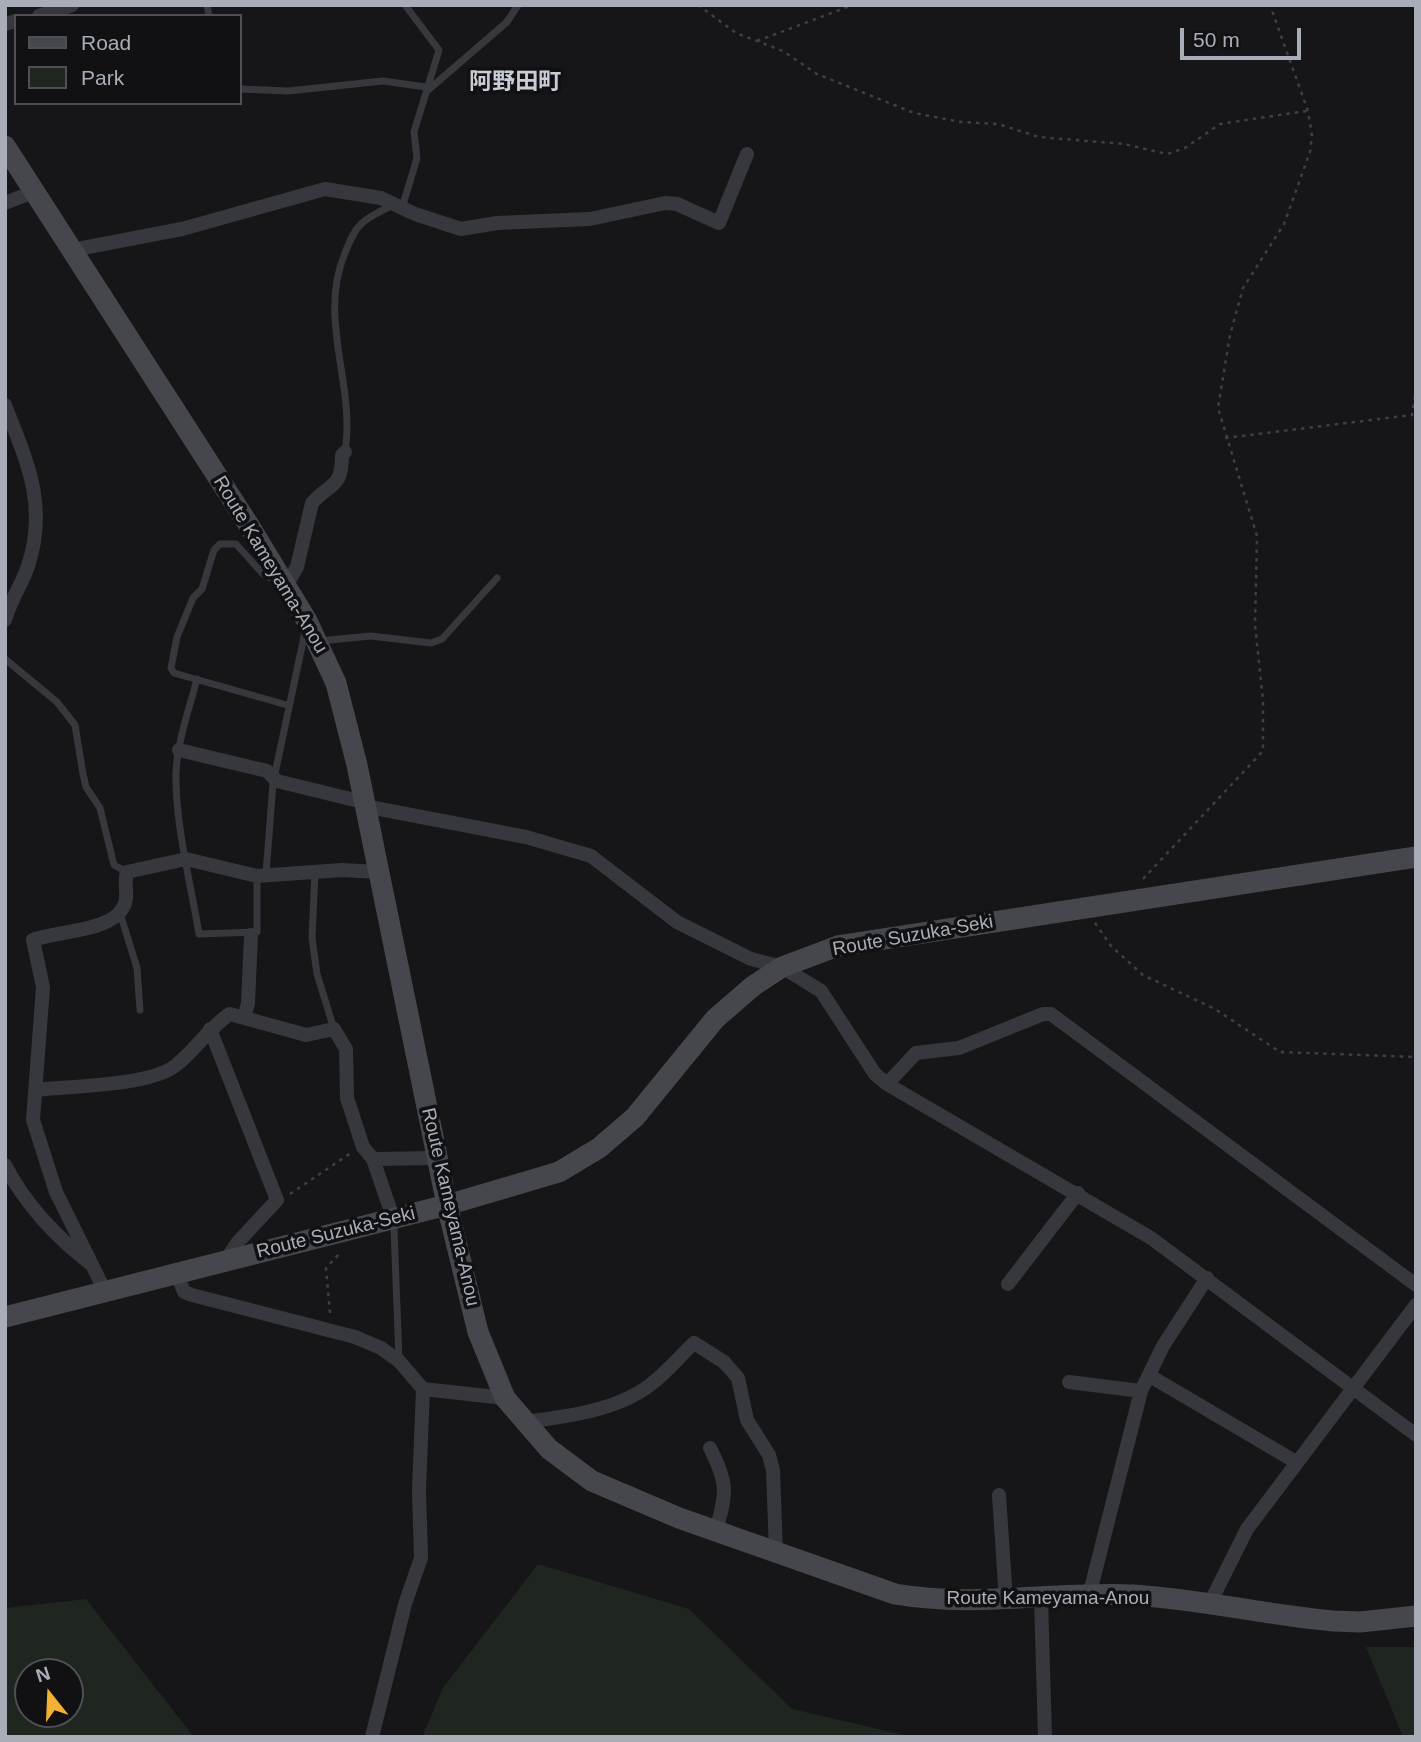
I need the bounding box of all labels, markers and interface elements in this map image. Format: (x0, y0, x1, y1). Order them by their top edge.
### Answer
legend (14, 14, 242, 105)
scale bar (1183, 14, 1304, 58)
text: 50 m (1193, 28, 1240, 51)
text: Road (81, 31, 131, 54)
text: Park (81, 66, 124, 89)
district label: 阿野田町 (469, 69, 561, 97)
street label: Route Kameyama-Anou (208, 472, 332, 658)
street label: Route Suzuka-Seki (831, 911, 995, 961)
street label: Route Kameyama-Anou (416, 1106, 484, 1308)
street label: Route Suzuka-Seki (254, 1202, 418, 1264)
street label: Route Kameyama-Anou (947, 1588, 1149, 1610)
north arrow (14, 1658, 84, 1728)
text: N (33, 1662, 53, 1687)

